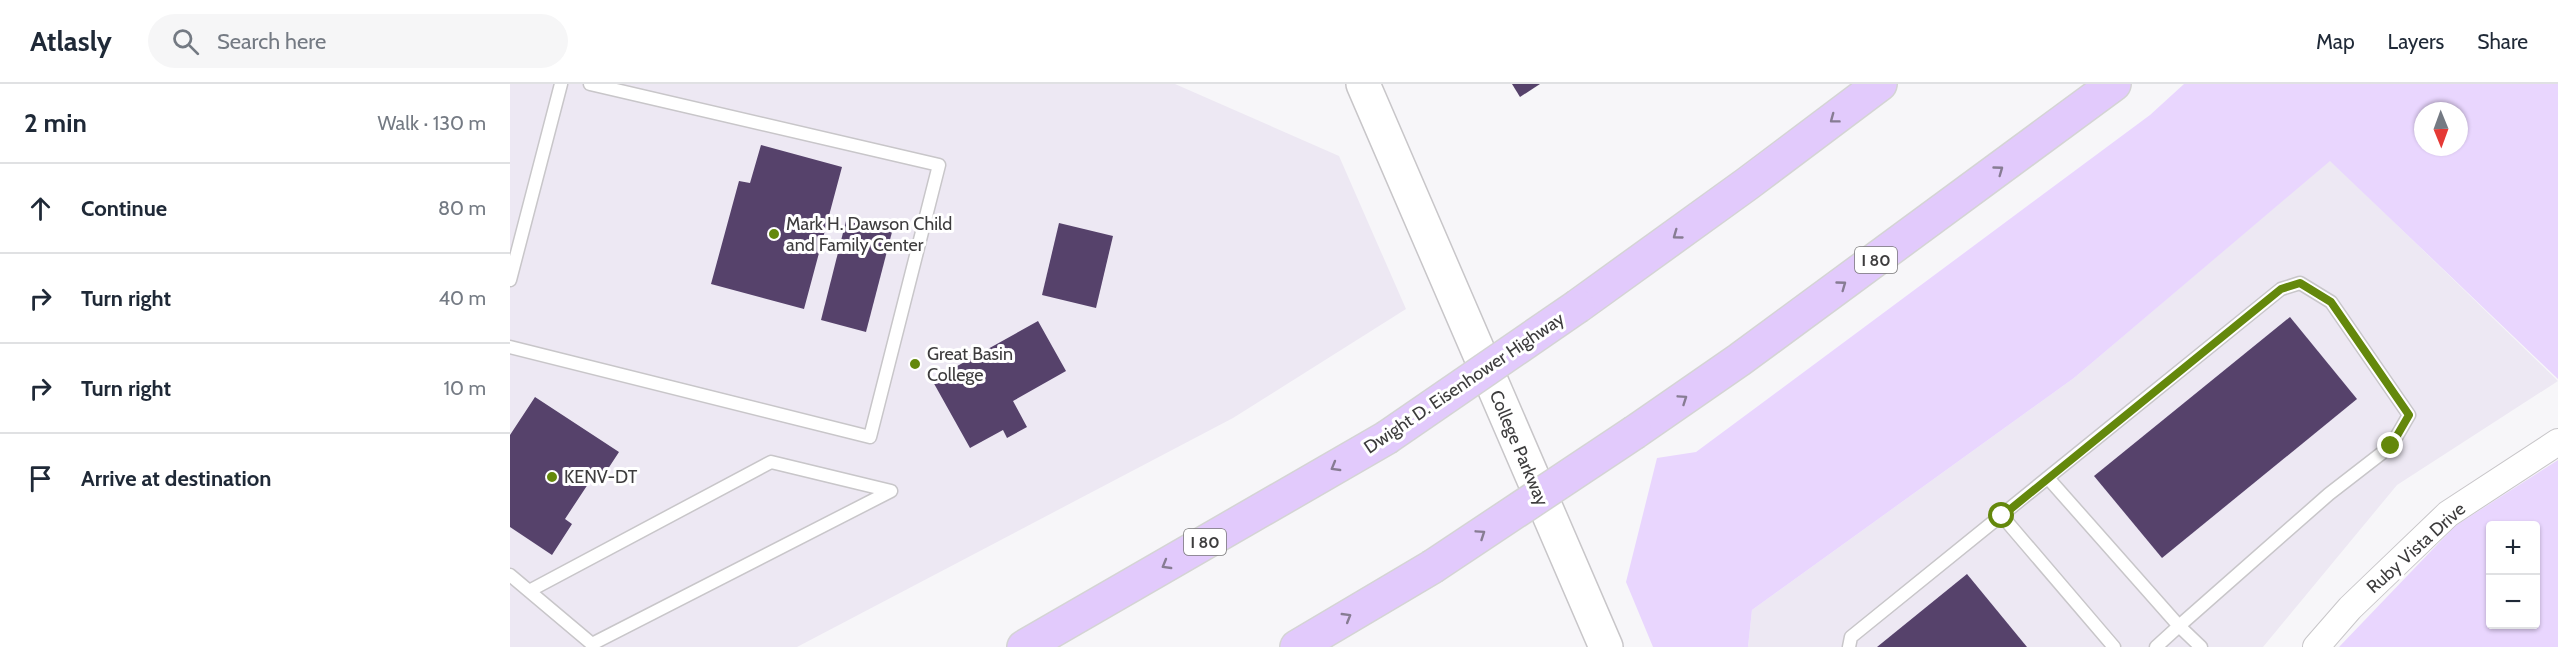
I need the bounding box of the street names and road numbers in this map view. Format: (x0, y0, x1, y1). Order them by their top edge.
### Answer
road number: I 80 (1855, 247, 1897, 273)
street label: Dwight D. Eisenhower Highway (1360, 308, 1568, 458)
street label: College Parkway (1485, 387, 1553, 509)
street label: Ruby Vista Drive (2362, 498, 2470, 598)
road number: I 80 (1184, 529, 1226, 555)

